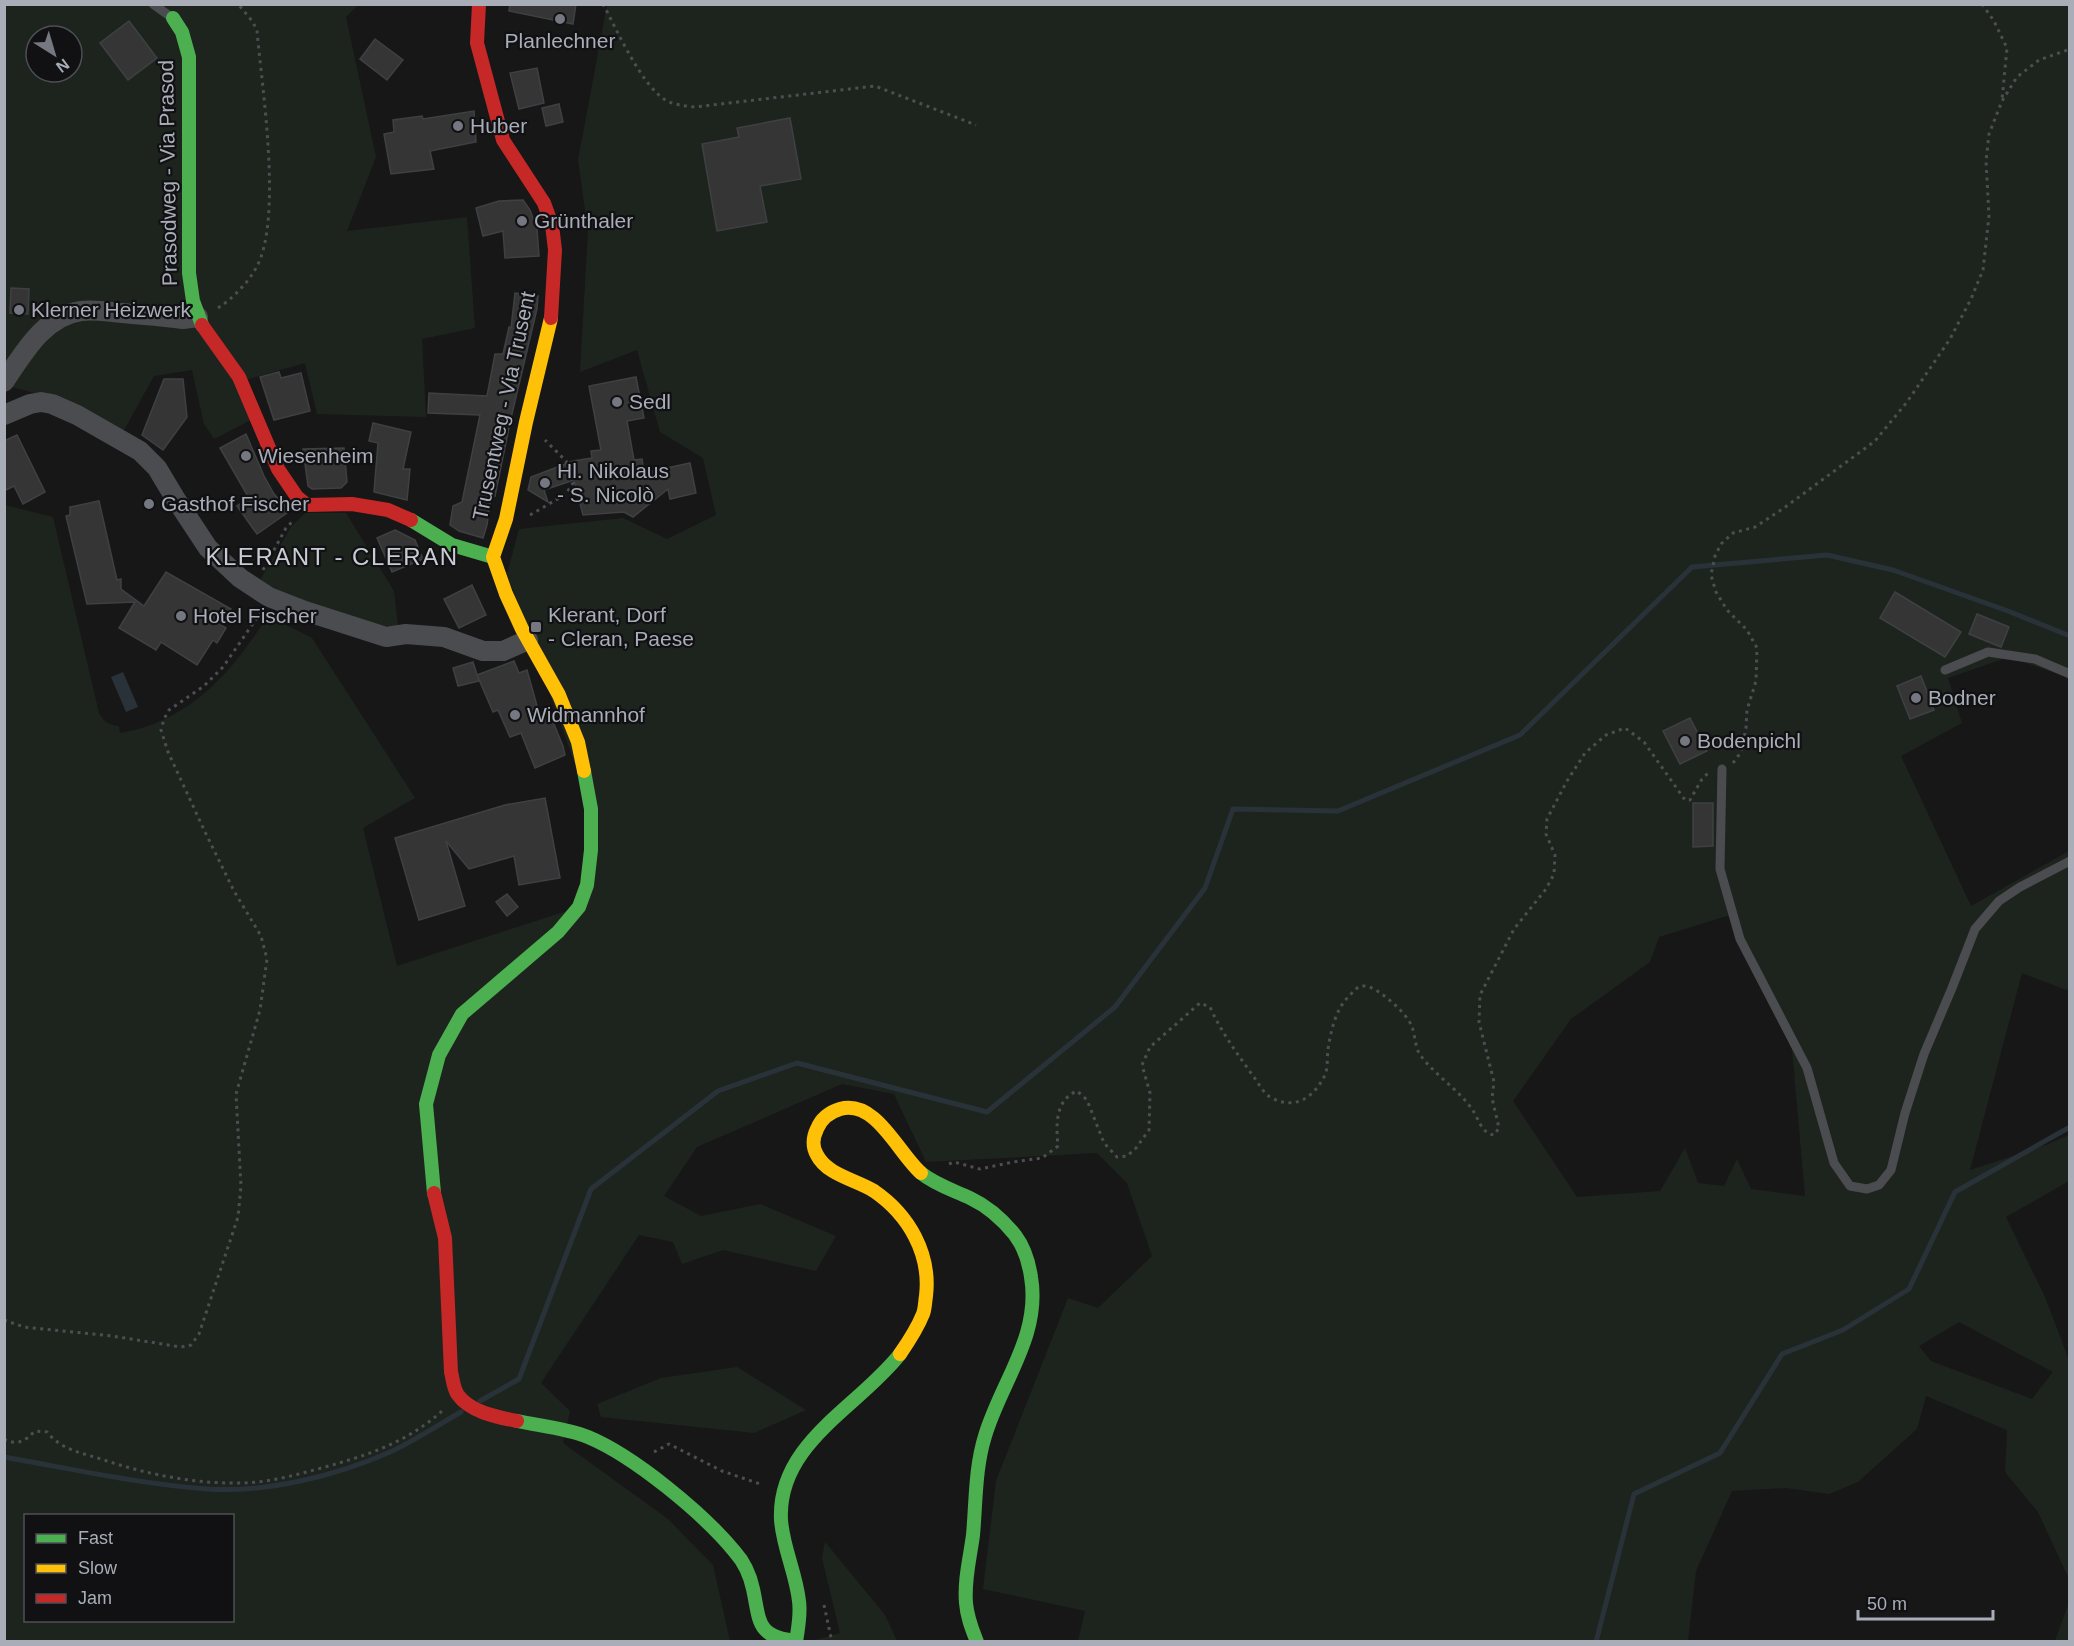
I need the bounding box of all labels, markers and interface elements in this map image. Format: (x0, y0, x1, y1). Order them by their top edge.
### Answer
marker: Planlechner (553, 12, 567, 26)
north arrow (24, 24, 84, 84)
place label: Planlechner (505, 29, 615, 52)
text: N (53, 55, 72, 76)
street label: Prasodweg - Via Prasod (154, 60, 181, 286)
place label: Huber (470, 114, 527, 137)
marker: Huber (451, 119, 465, 133)
place label: Grünthaler (534, 209, 633, 232)
marker: Grünthaler (515, 214, 529, 228)
street label: Trusentweg - Via Trusent (468, 289, 539, 522)
place label: Klerner Heizwerk (31, 298, 191, 321)
marker: Klerner Heizwerk (12, 303, 26, 317)
place label: Sedl (629, 390, 671, 413)
marker: Sedl (610, 395, 624, 409)
place label: Wiesenheim (258, 444, 374, 467)
marker: Wiesenheim (239, 449, 253, 463)
place label: Hl. Nikolaus - S. Nicolò (557, 459, 669, 506)
marker: Hl. Nikolaus - S. Nicolò (538, 476, 552, 490)
place label: Gasthof Fischer (161, 492, 309, 515)
marker: Gasthof Fischer (142, 497, 156, 511)
district label: KLERANT - CLERAN (206, 543, 458, 570)
place label: Klerant, Dorf - Cleran, Paese (548, 603, 694, 650)
place label: Hotel Fischer (193, 604, 317, 627)
marker: Hotel Fischer (174, 609, 188, 623)
marker: Klerant, Dorf - Cleran, Paese (529, 620, 543, 634)
place label: Bodner (1928, 686, 1996, 709)
marker: Bodner (1909, 691, 1923, 705)
place label: Widmannhof (527, 703, 645, 726)
marker: Widmannhof (508, 708, 522, 722)
place label: Bodenpichl (1697, 729, 1801, 752)
marker: Bodenpichl (1678, 734, 1692, 748)
legend (24, 1514, 234, 1622)
text: Fast (78, 1528, 113, 1548)
text: Slow (78, 1558, 118, 1578)
scale bar (1858, 1583, 1993, 1621)
text: Jam (78, 1588, 112, 1608)
text: 50 m (1867, 1594, 1907, 1614)

